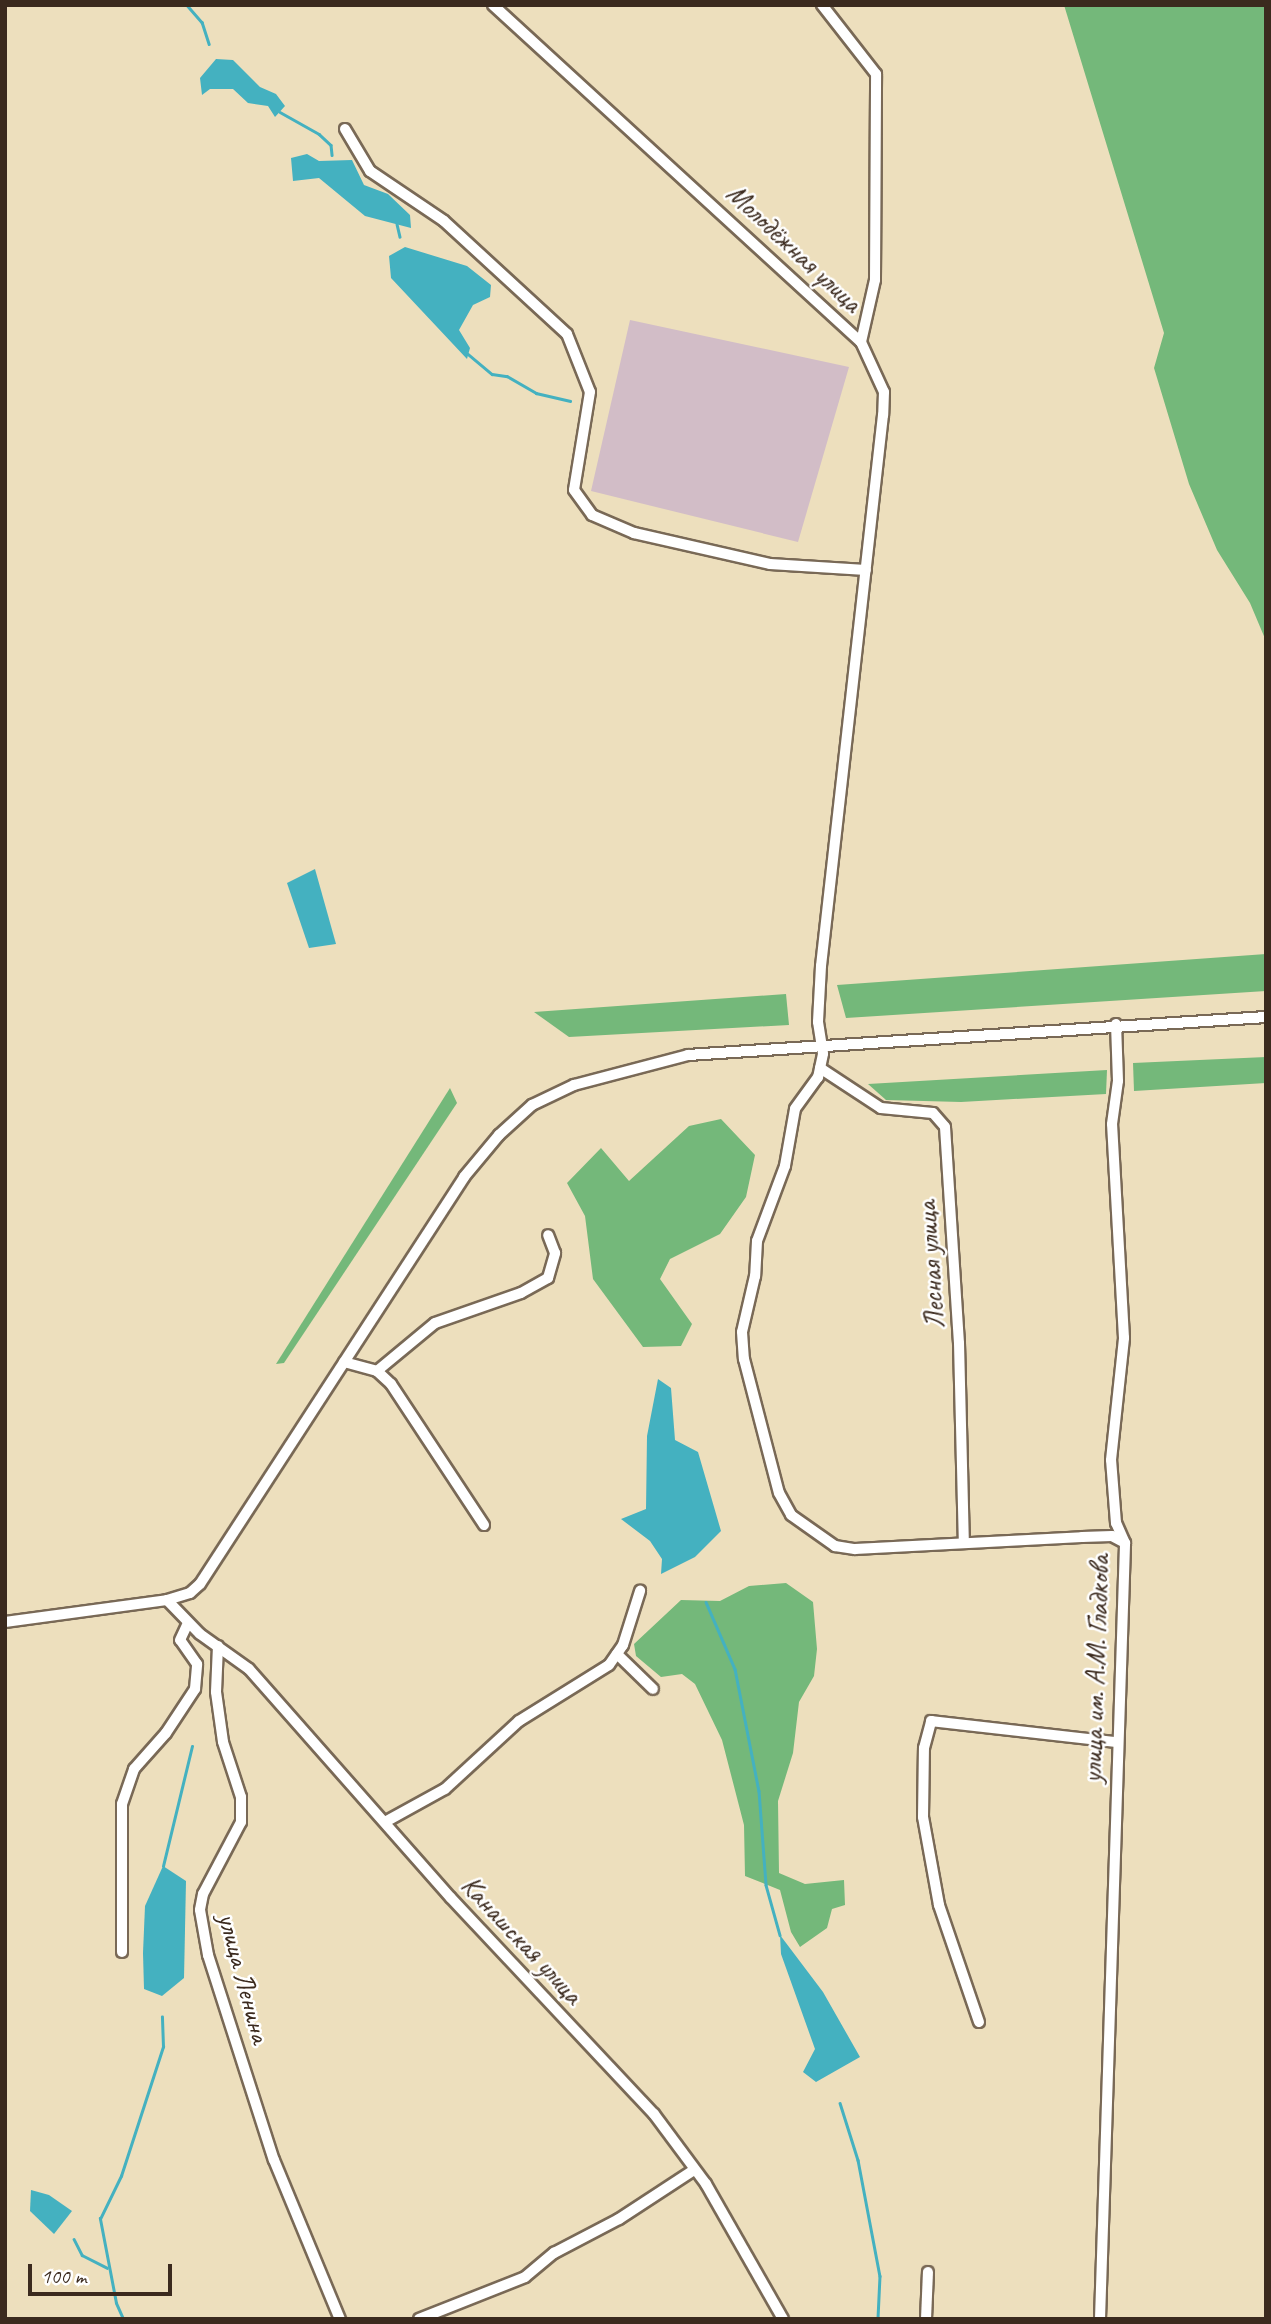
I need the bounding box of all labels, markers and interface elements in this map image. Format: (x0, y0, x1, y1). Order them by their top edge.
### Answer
street label: Молодёжная улица (719, 176, 869, 320)
street label: Лесная улица (910, 1200, 952, 1330)
street label: улица им. А.М. Гладкова (1075, 1554, 1117, 1784)
street label: Канашская улица (453, 1868, 591, 2012)
street label: улица Ленина (211, 1910, 277, 2046)
scale bar (32, 2250, 175, 2294)
text: 100 m (41, 2263, 86, 2289)

